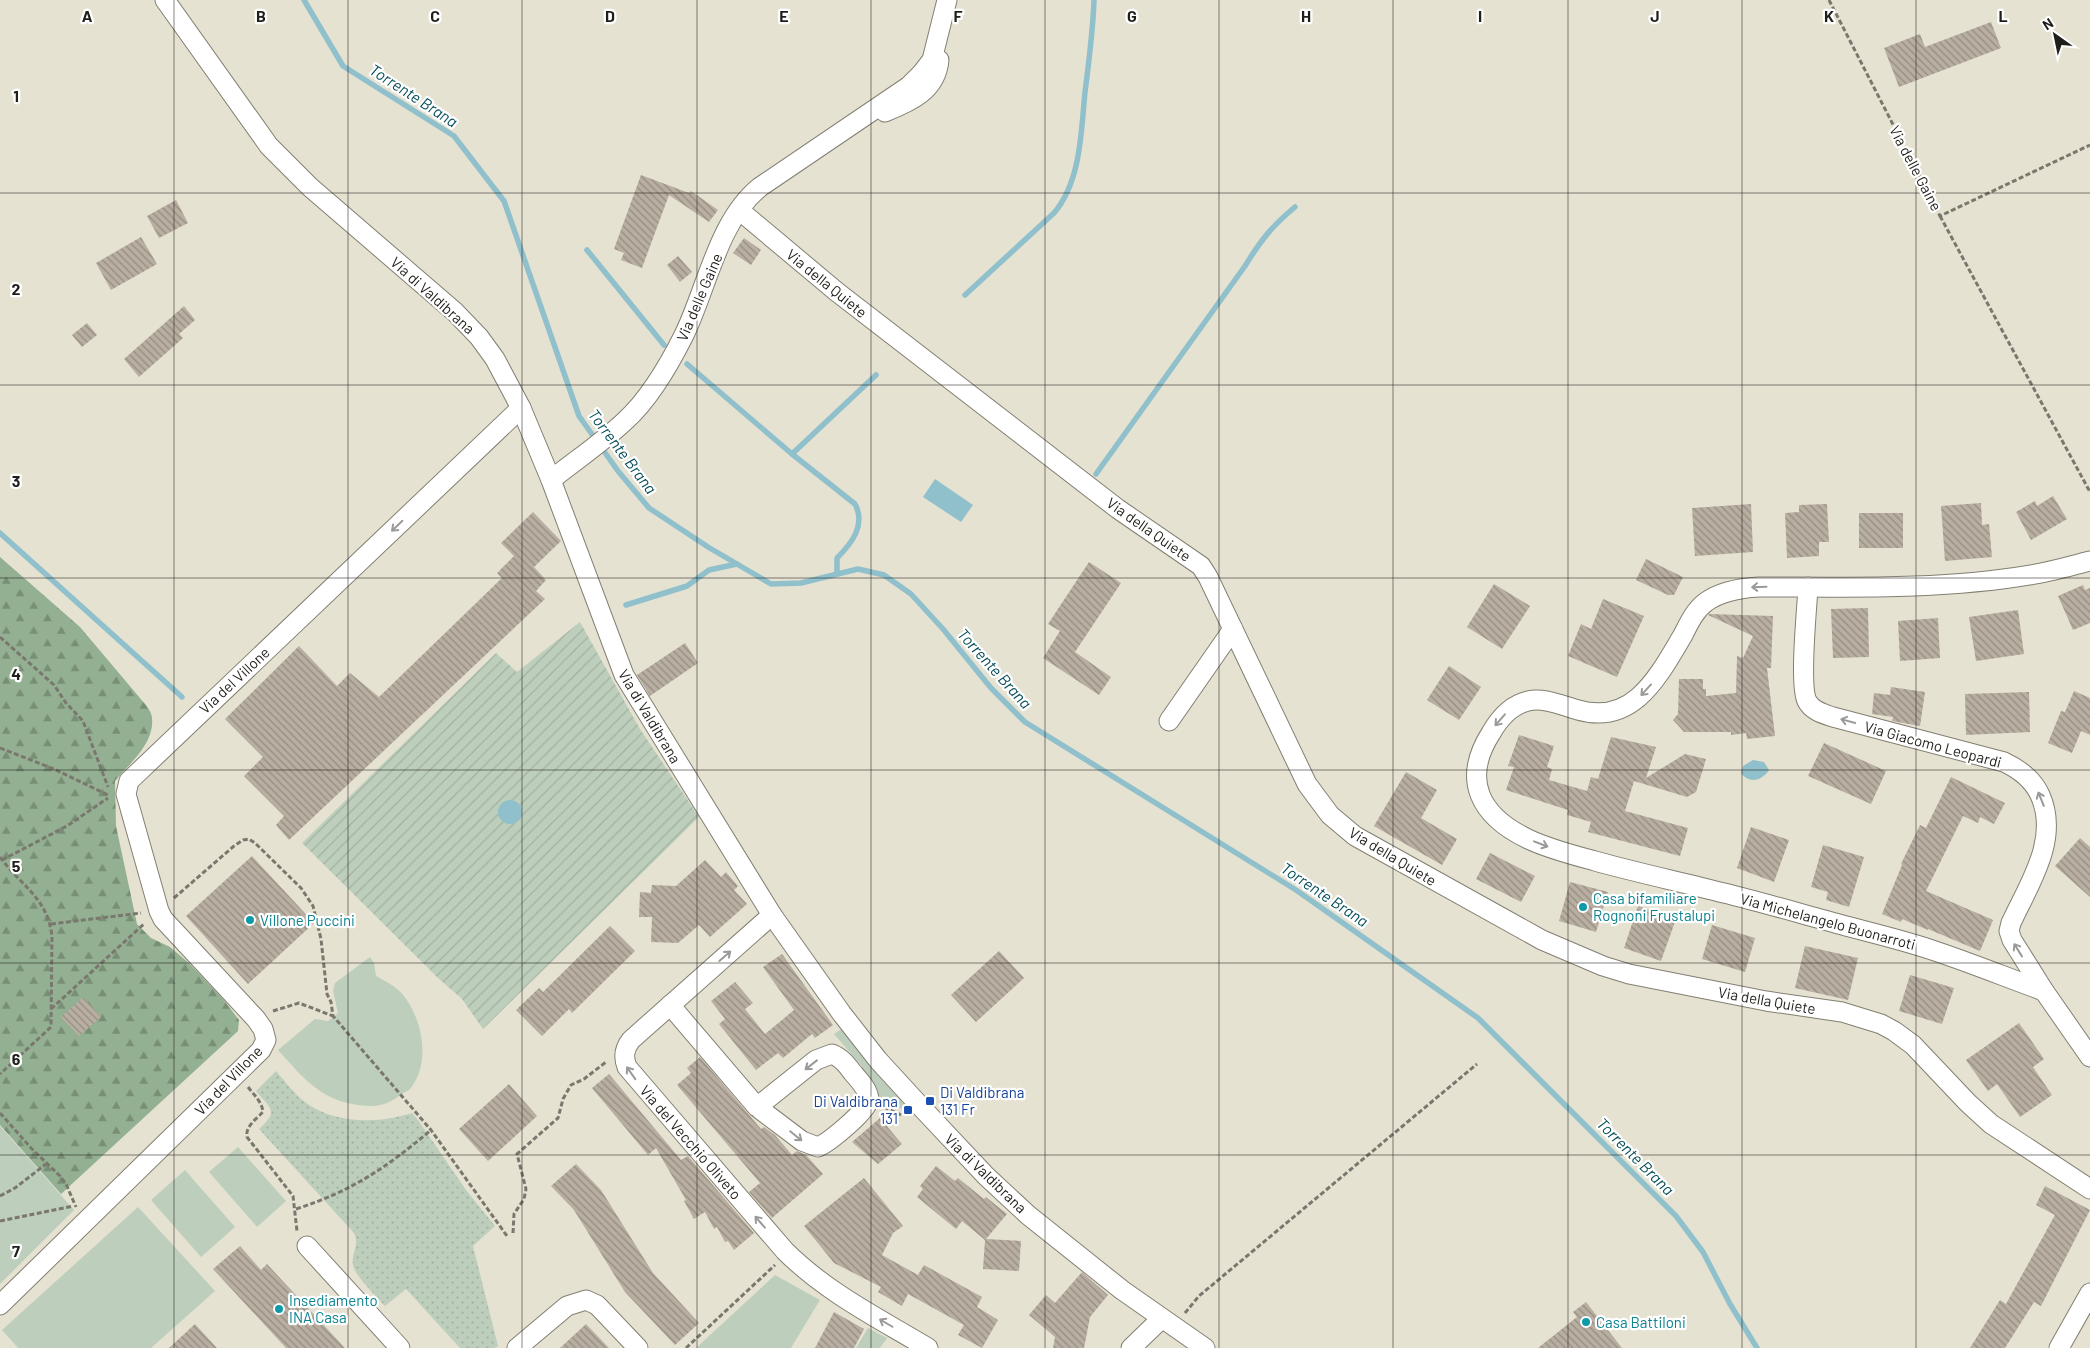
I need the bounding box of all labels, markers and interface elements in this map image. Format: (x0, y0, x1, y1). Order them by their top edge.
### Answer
text: A (82, 6, 93, 25)
text: B (256, 6, 266, 25)
text: C (430, 6, 440, 25)
text: D (605, 6, 615, 25)
text: E (779, 6, 789, 25)
text: F (954, 6, 963, 25)
text: G (1127, 6, 1137, 25)
text: H (1301, 6, 1311, 25)
text: I (1478, 6, 1482, 25)
text: J (1650, 6, 1660, 25)
text: K (1824, 6, 1834, 25)
text: L (1998, 6, 2008, 25)
north arrow (2030, 10, 2080, 60)
text: N (2039, 14, 2056, 33)
water label: Torrente Brana (366, 59, 462, 131)
text: 1 (13, 86, 19, 105)
street label: Via delle Gaine (1886, 122, 1946, 214)
street label: Via della Quiete (783, 245, 871, 321)
street label: Via delle Gaine (672, 250, 726, 344)
street label: Via di Valdibrana (387, 253, 479, 337)
text: 2 (12, 279, 21, 298)
water label: Torrente Brana (585, 405, 661, 497)
text: 3 (12, 471, 20, 490)
street label: Via della Quiete (1103, 493, 1195, 565)
one-way arrow (391, 519, 403, 532)
one-way arrow (1751, 583, 1767, 592)
water label: Torrente Brana (954, 624, 1036, 712)
street label: Via del Villone (195, 643, 273, 717)
text: 4 (11, 664, 21, 683)
street label: Via di Valdibrana (615, 666, 685, 766)
one-way arrow (1640, 683, 1652, 696)
one-way arrow (1494, 714, 1506, 727)
one-way arrow (1841, 716, 1857, 726)
street label: Via Giacomo Leopardi (1862, 717, 2004, 771)
one-way arrow (2036, 791, 2045, 806)
street label: Via della Quiete (1346, 823, 1440, 889)
one-way arrow (1533, 840, 1548, 850)
text: 5 (12, 856, 21, 875)
water label: Torrente Brana (1278, 858, 1372, 930)
place label: Casa bifamiliare Rognoni Frustalupi (1593, 889, 1715, 924)
street label: Via Michelangelo Buonarroti (1738, 889, 1918, 953)
marker: Casa bifamiliare Rognoni Frustalupi (1577, 901, 1589, 913)
place label: Villone Puccini (260, 911, 355, 929)
marker: Villone Puccini (244, 914, 256, 926)
one-way arrow (2013, 944, 2023, 958)
one-way arrow (719, 950, 732, 962)
street label: Via della Quiete (1717, 983, 1817, 1017)
street label: Via del Villone (190, 1041, 266, 1119)
text: 6 (12, 1049, 21, 1068)
one-way arrow (805, 1059, 818, 1070)
one-way arrow (626, 1066, 636, 1080)
street label: Via del Vecchio Oliveto (636, 1081, 746, 1203)
place label: Di Valdibrana 131 Fr (940, 1083, 1024, 1118)
place label: Di Valdibrana 131 (814, 1092, 898, 1127)
marker: Di Valdibrana 131 Fr (924, 1095, 936, 1107)
marker: Di Valdibrana 131 (902, 1104, 914, 1116)
water label: Torrente Brana (1593, 1113, 1679, 1199)
street label: Via di Valdibrana (941, 1129, 1031, 1217)
one-way arrow (789, 1130, 802, 1141)
one-way arrow (754, 1216, 766, 1229)
text: 7 (12, 1241, 20, 1260)
place label: Insediamento INA Casa (289, 1291, 378, 1326)
marker: Insediamento INA Casa (273, 1303, 285, 1315)
place label: Casa Battiloni (1596, 1313, 1686, 1331)
marker: Casa Battiloni (1580, 1316, 1592, 1328)
one-way arrow (879, 1318, 893, 1328)

